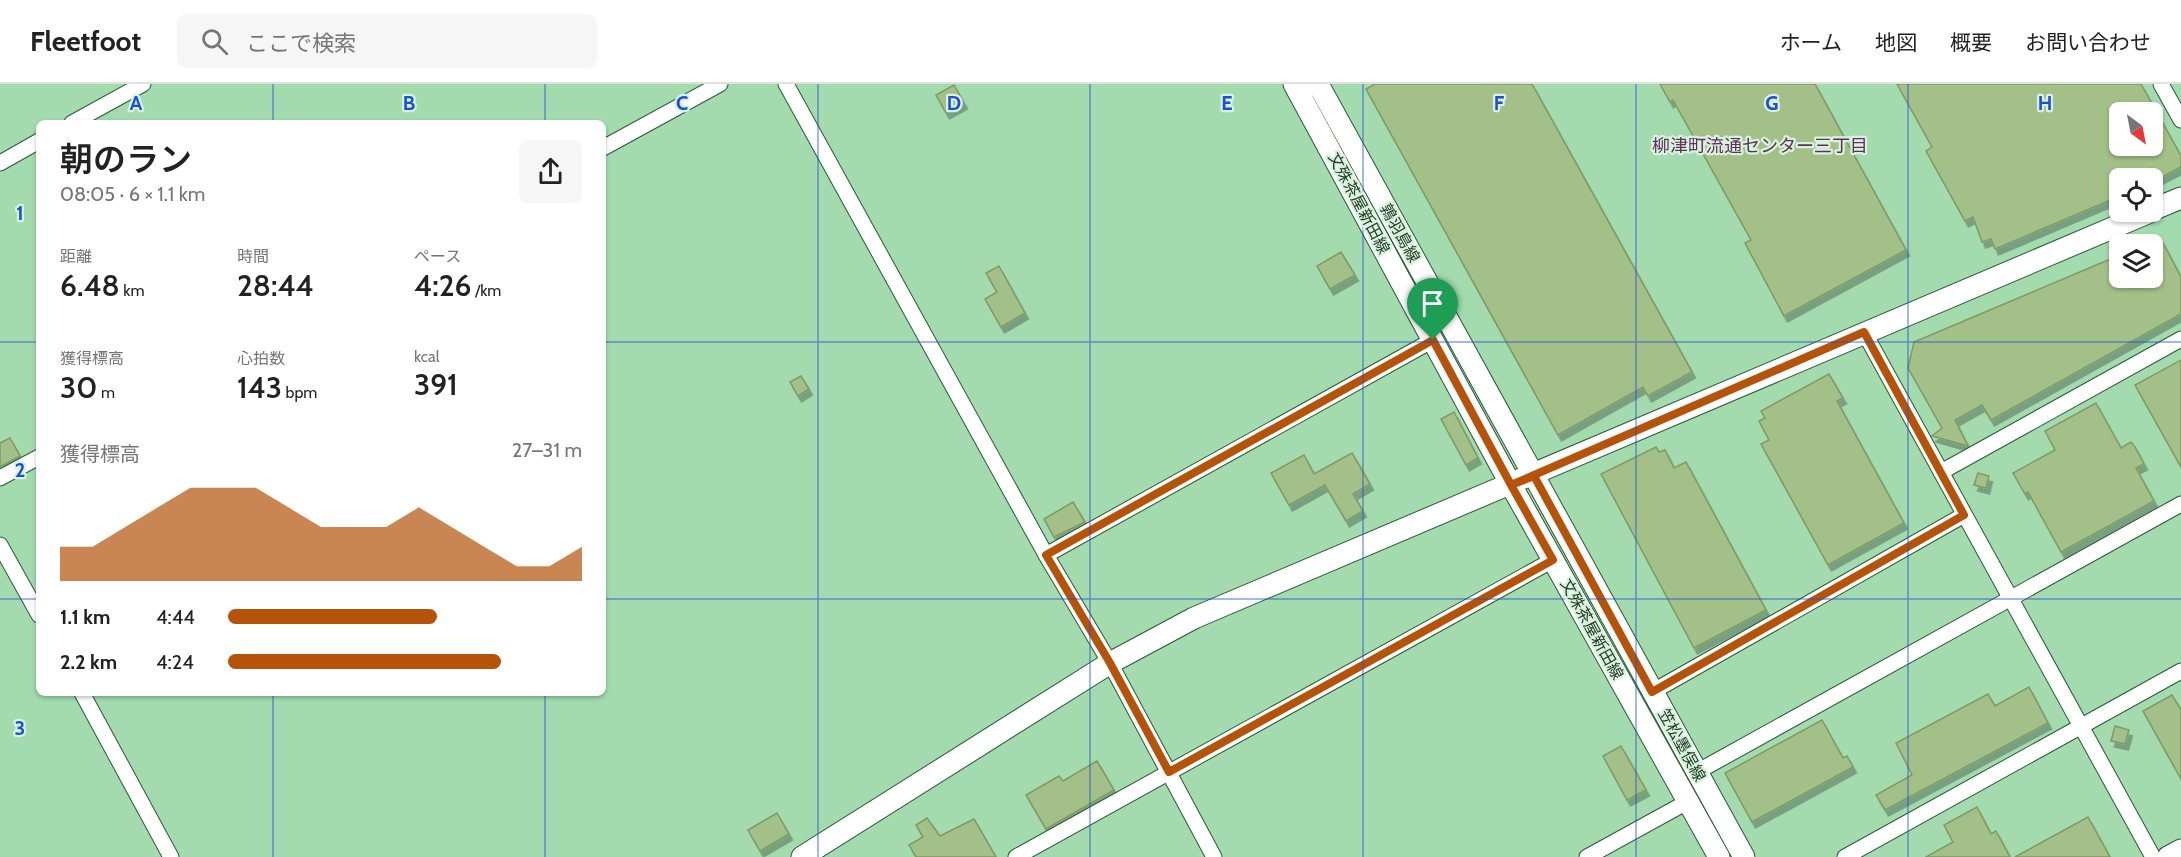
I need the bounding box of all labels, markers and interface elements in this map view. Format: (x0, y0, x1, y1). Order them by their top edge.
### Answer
search box (177, 14, 597, 68)
text: Fleetfoot (30, 24, 141, 58)
icon: search (198, 25, 231, 58)
text: ここで検索 (246, 30, 356, 57)
text: ホーム (1780, 30, 1842, 55)
text: 地図 (1875, 30, 1917, 55)
text: 概要 (1950, 30, 1992, 55)
text: お問い合わせ (2025, 30, 2151, 55)
text: A (130, 91, 143, 115)
text: B (403, 91, 415, 115)
text: C (676, 91, 688, 115)
text: D (947, 91, 961, 115)
text: E (1221, 91, 1233, 115)
text: F (1494, 91, 1505, 115)
text: G (1765, 91, 1779, 115)
text: H (2038, 91, 2052, 115)
north arrow (2109, 102, 2163, 156)
map controls (2109, 102, 2163, 288)
district label: 柳津町流通センター三丁目 (1652, 135, 1868, 157)
text: 朝のラン (60, 139, 192, 179)
button: share (519, 140, 582, 203)
street label: 文殊茶屋新田線 (1324, 149, 1394, 257)
button: locate (2109, 168, 2163, 222)
text: 08:05 · 6 × 1.1 km (60, 182, 205, 206)
street label: 鶉羽島線 (1376, 200, 1424, 266)
text: 1 (16, 201, 24, 225)
button: layers (2109, 234, 2163, 288)
text: 距離 (60, 247, 92, 266)
text: 時間 (237, 247, 269, 266)
text: ペース (414, 247, 461, 266)
text: 6.48 (60, 267, 120, 304)
text: 28:44 (237, 267, 314, 304)
text: 4:26 (414, 267, 471, 304)
pin (1407, 278, 1458, 340)
text: km (120, 281, 145, 300)
text: /km (471, 281, 501, 300)
icon: arrive (1416, 287, 1449, 320)
text: kcal (414, 347, 440, 366)
text: 獲得標高 (60, 349, 124, 368)
text: 心拍数 (237, 349, 285, 368)
text: 391 (414, 366, 458, 403)
text: 30 (60, 369, 97, 406)
text: 143 (237, 369, 282, 406)
text: m (97, 383, 115, 402)
text: bpm (282, 383, 317, 402)
text: 27–31 m (512, 438, 582, 462)
text: 獲得標高 (60, 442, 140, 466)
text: 2 (15, 458, 25, 482)
street label: 文殊茶屋新田線 (1557, 575, 1627, 683)
text: 1.1 km (60, 605, 110, 629)
text: 4:44 (156, 605, 195, 629)
text: 2.2 km (60, 650, 117, 674)
text: 4:24 (156, 650, 194, 674)
street label: 笠松墨俣線 (1654, 705, 1710, 785)
text: 3 (15, 716, 25, 740)

